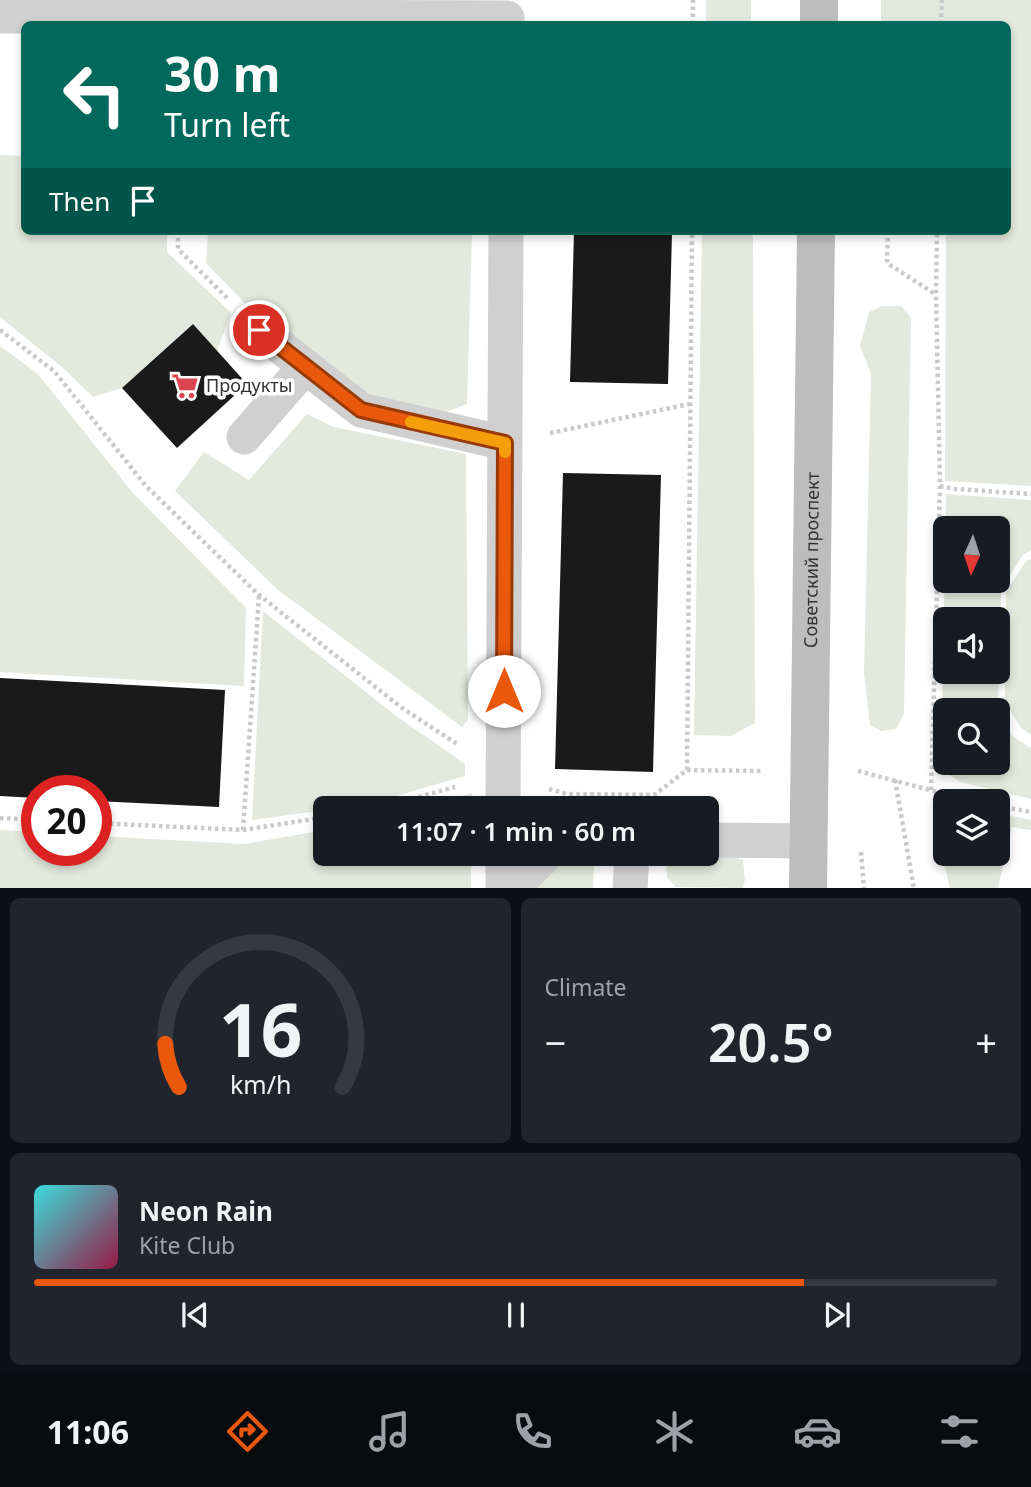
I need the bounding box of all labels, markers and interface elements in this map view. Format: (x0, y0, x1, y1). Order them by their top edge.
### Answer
text: 30 m (164, 40, 281, 106)
icon: left (49, 49, 140, 140)
text: Turn left (164, 103, 290, 146)
icon: arrive (124, 182, 162, 220)
text: Then (49, 183, 110, 219)
pin (229, 300, 289, 360)
icon: arrive (240, 311, 278, 349)
supermarket icon: Продукты (170, 371, 200, 401)
place label: Продукты (206, 373, 292, 397)
street label: Советский проспект (798, 471, 824, 648)
north arrow (933, 516, 1010, 593)
map controls (933, 516, 1010, 866)
button: sound (933, 607, 1010, 684)
position arrow (467, 654, 541, 728)
button: search (933, 698, 1010, 775)
speed limit sign: 20 (21, 775, 112, 866)
button: layers (933, 789, 1010, 866)
text: 11:07 · 1 min · 60 m (396, 813, 636, 849)
text: Climate (545, 971, 627, 1003)
text: 16 (219, 979, 302, 1078)
text: 20.5° (708, 1006, 834, 1077)
text: − (545, 1016, 566, 1068)
text: + (975, 1016, 997, 1068)
text: km/h (229, 1066, 291, 1100)
text: Neon Rain (139, 1193, 273, 1229)
text: Kite Club (139, 1229, 235, 1261)
icon: previous (176, 1296, 214, 1334)
icon: pause (497, 1296, 535, 1334)
icon: next (818, 1296, 856, 1334)
icon: directions (223, 1407, 272, 1456)
icon: music (365, 1407, 414, 1456)
icon: phone (508, 1407, 557, 1456)
icon: climate (650, 1407, 699, 1456)
icon: car (793, 1407, 842, 1456)
icon: filters (935, 1407, 984, 1456)
text: 11:06 (47, 1410, 129, 1453)

